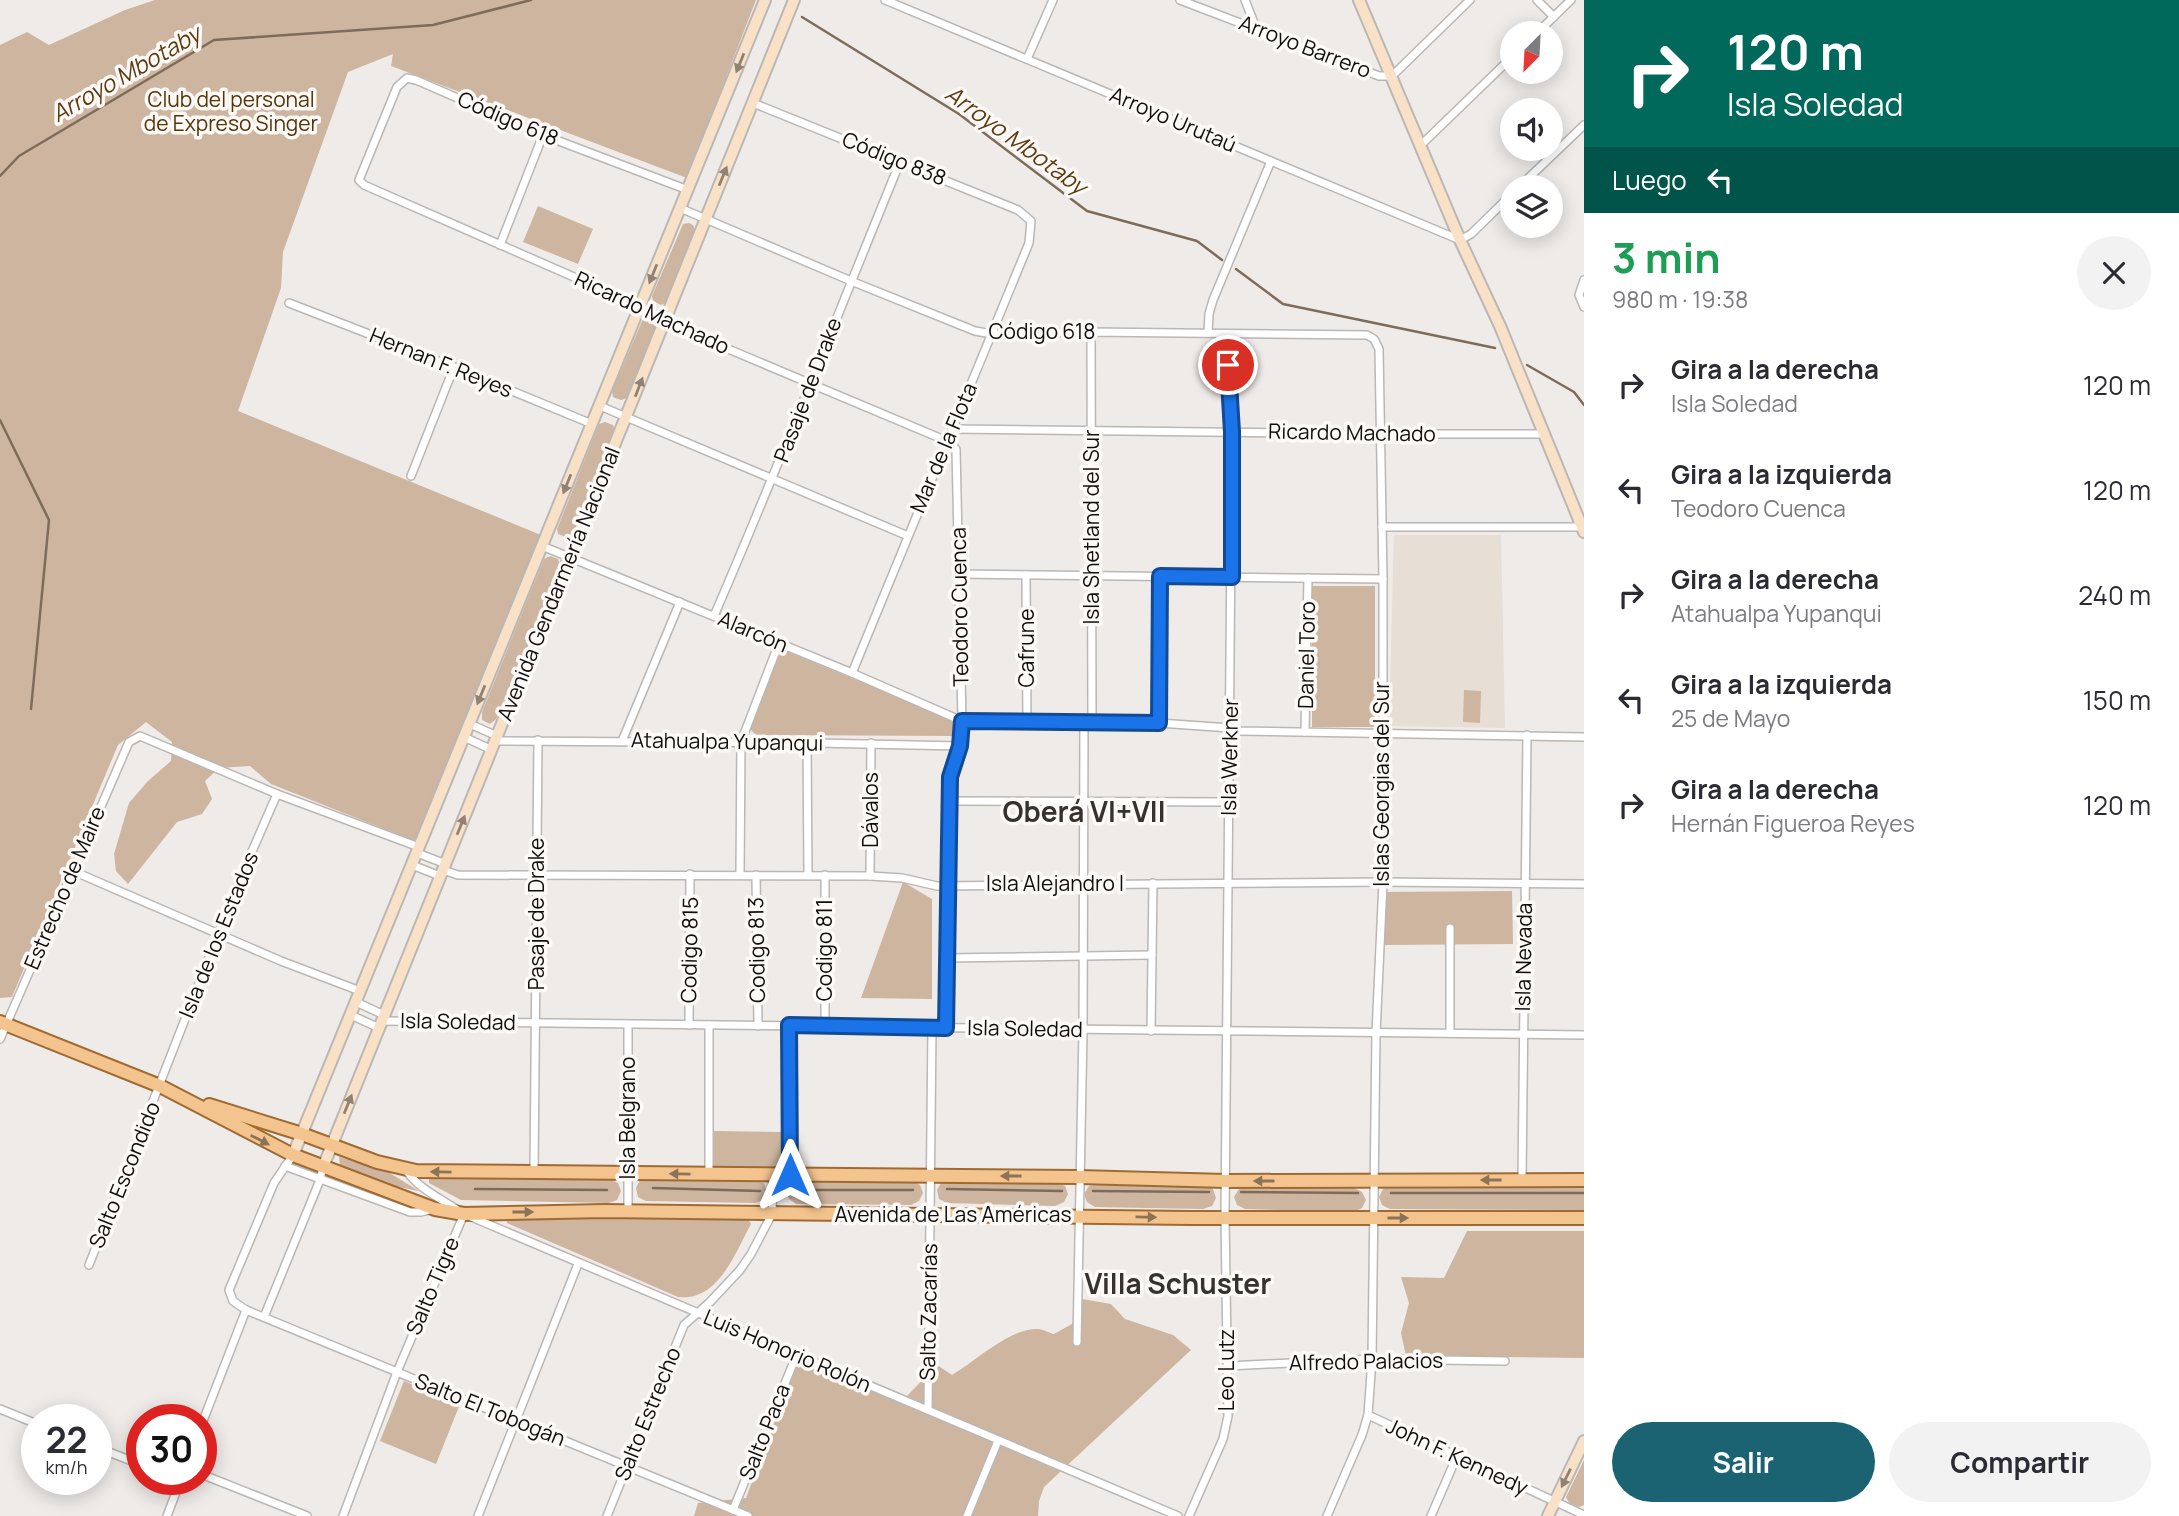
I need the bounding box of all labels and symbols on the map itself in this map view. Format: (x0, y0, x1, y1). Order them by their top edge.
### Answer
street label: Arroyo Barrero (1235, 8, 1375, 84)
water label: Arroyo Mbotaby (45, 16, 209, 129)
north arrow (1500, 21, 1563, 84)
one-way arrow (734, 53, 745, 74)
water label: Arroyo Mbotaby (939, 77, 1096, 203)
street label: Arroyo Urutaú (1106, 80, 1241, 158)
street label: Código 618 (454, 84, 563, 152)
park label: Club del personal de Expreso Singer (144, 85, 319, 137)
street label: Código 838 (838, 125, 951, 192)
one-way arrow (718, 165, 729, 186)
one-way arrow (648, 263, 659, 284)
street label: Ricardo Machado (570, 264, 734, 360)
street label: Pasaje de Drake (767, 313, 847, 466)
street label: Código 618 (989, 317, 1095, 345)
street label: Hernan F. Reyes (366, 321, 517, 404)
pin (1198, 335, 1258, 395)
one-way arrow (633, 377, 644, 398)
street label: Mar de la Flota (903, 378, 983, 517)
street label: Ricardo Machado (1268, 417, 1436, 447)
street label: Isla Shetland del Sur (1077, 429, 1105, 625)
street label: Avenida Gendarmería Nacional (490, 442, 626, 725)
one-way arrow (562, 474, 573, 495)
street label: Teodoro Cuenca (944, 527, 974, 687)
street label: Daniel Toro (1291, 601, 1321, 709)
street label: Alarcón (714, 604, 793, 658)
street label: Cafrune (1012, 609, 1040, 687)
street label: Islas Georgias del Sur (1367, 681, 1395, 887)
one-way arrow (476, 685, 487, 706)
street label: Isla Werkner (1214, 698, 1244, 816)
street label: Atahualpa Yupanqui (631, 725, 823, 757)
street label: Dávalos (856, 772, 884, 848)
district label: Oberá VI+VII (1002, 792, 1166, 830)
street label: Estrecho de Maire (17, 802, 111, 973)
one-way arrow (456, 814, 467, 835)
street label: Pasaje de Drake (522, 838, 550, 990)
street label: Isla de los Estados (172, 847, 264, 1022)
street label: Isla Alejandro I (986, 869, 1124, 897)
street label: Codigo 815 (674, 897, 704, 1003)
street label: Codigo 813 (741, 897, 771, 1003)
street label: Codigo 811 (810, 899, 838, 1001)
street label: Isla Nevada (1508, 902, 1538, 1012)
street label: Isla Soledad (400, 1006, 516, 1036)
street label: Isla Soledad (967, 1013, 1083, 1043)
street label: Isla Belgrano (613, 1057, 641, 1179)
one-way arrow (343, 1093, 354, 1114)
street label: Salto Escondido (82, 1097, 166, 1252)
one-way arrow (250, 1134, 270, 1145)
position arrow (753, 1138, 827, 1212)
one-way arrow (430, 1166, 452, 1177)
one-way arrow (669, 1168, 691, 1180)
one-way arrow (999, 1170, 1021, 1182)
one-way arrow (1480, 1174, 1502, 1186)
one-way arrow (1253, 1175, 1275, 1187)
street label: Avenida de Las Américas (835, 1200, 1072, 1228)
one-way arrow (512, 1206, 534, 1218)
one-way arrow (1135, 1211, 1157, 1223)
one-way arrow (1387, 1212, 1409, 1224)
street label: Salto Tigre (399, 1232, 465, 1339)
street label: Salto Zacarías (913, 1243, 943, 1381)
district label: Villa Schuster (1085, 1264, 1271, 1302)
street label: Luis Honorio Rolón (699, 1302, 875, 1398)
street label: Leo Lutz (1212, 1329, 1240, 1411)
street label: Salto Estrecho (608, 1343, 687, 1485)
street label: Alfredo Palacios (1289, 1346, 1443, 1376)
street label: Salto El Tobogán (411, 1366, 570, 1452)
street label: Salto Paca (732, 1379, 796, 1484)
speed limit sign: 30 (126, 1404, 217, 1495)
street label: John F. Kennedy (1382, 1411, 1533, 1501)
one-way arrow (1560, 1468, 1572, 1488)

